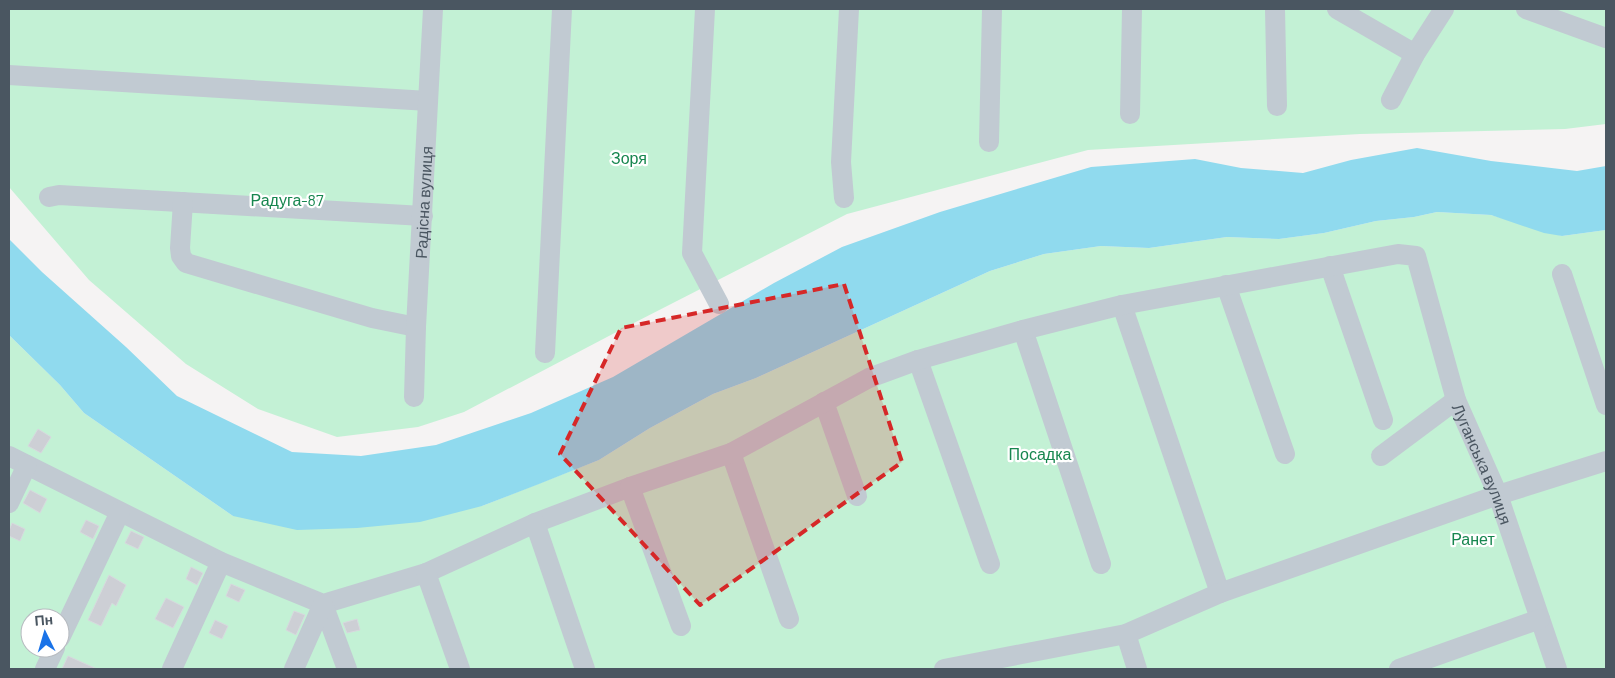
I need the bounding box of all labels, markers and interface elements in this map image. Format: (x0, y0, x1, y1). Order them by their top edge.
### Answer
street label: Радісна вулиця (410, 145, 435, 259)
park label: Зоря (611, 148, 647, 167)
park label: Радуга-87 (251, 190, 324, 209)
street label: Луганська вулиця (1449, 400, 1517, 527)
park label: Посадка (1009, 444, 1072, 463)
park label: Ранет (1451, 529, 1495, 548)
north arrow (20, 608, 70, 658)
text: Пн (34, 610, 54, 629)

